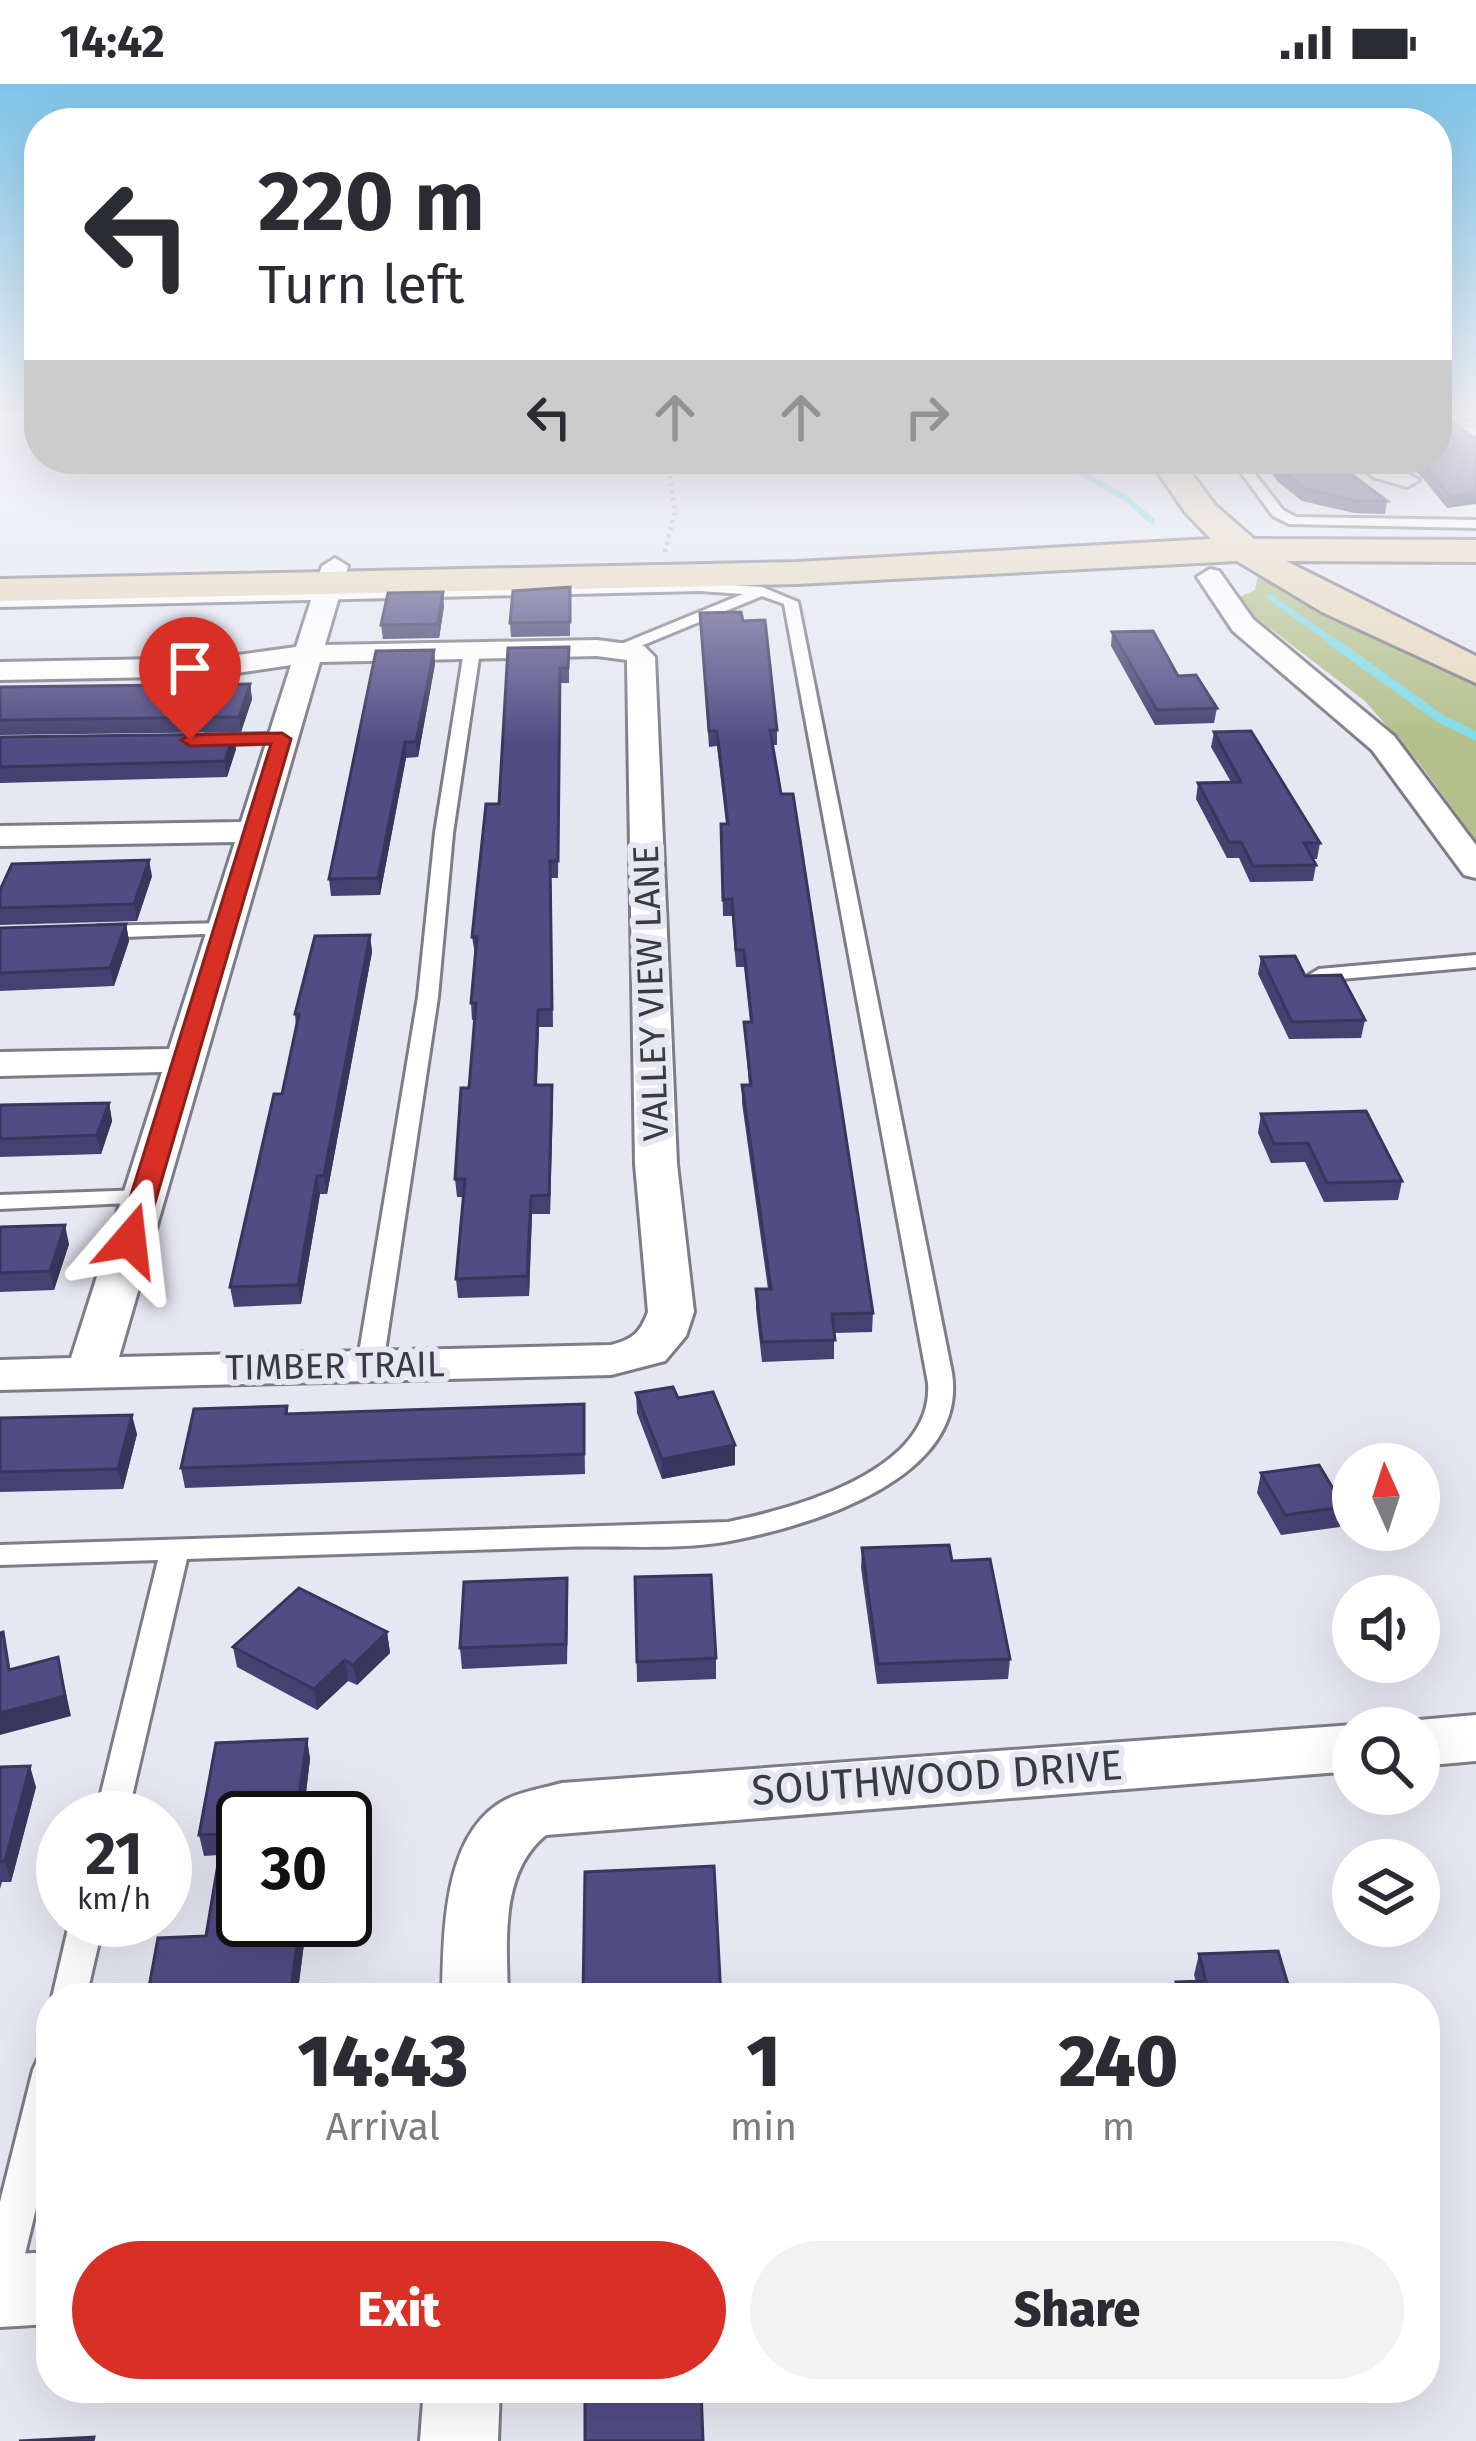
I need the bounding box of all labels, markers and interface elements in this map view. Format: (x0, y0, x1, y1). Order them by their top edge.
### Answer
text: 14:42 (60, 15, 165, 69)
text: 220 m (258, 151, 485, 252)
icon: left (60, 156, 216, 312)
text: Turn left (258, 253, 465, 317)
icon: left (516, 384, 582, 450)
icon: ahead (642, 384, 708, 450)
icon: ahead (768, 384, 834, 450)
icon: right (894, 384, 960, 450)
pin (139, 617, 241, 740)
icon: arrive (157, 635, 223, 701)
street label: VALLEY VIEW LANE (624, 844, 678, 1142)
position arrow (67, 1177, 193, 1303)
street label: TIMBER TRAIL (225, 1342, 445, 1390)
north arrow (1332, 1443, 1440, 1551)
map controls (1332, 1443, 1440, 1947)
button: sound (1332, 1575, 1440, 1683)
button: search (1332, 1707, 1440, 1815)
street label: SOUTHWOOD DRIVE (750, 1740, 1124, 1816)
speed limit sign: 30 (216, 1791, 372, 1947)
text: 21 (85, 1818, 143, 1890)
button: layers (1332, 1839, 1440, 1947)
text: km/h (77, 1881, 151, 1917)
text: 14:43 (298, 2019, 468, 2105)
text: 1 (746, 2019, 780, 2105)
text: 240 (1059, 2019, 1178, 2105)
text: Arrival (326, 2104, 440, 2150)
text: min (730, 2104, 797, 2150)
text: m (1102, 2104, 1135, 2150)
button: Exit (72, 2241, 726, 2379)
button: Share (750, 2241, 1404, 2379)

